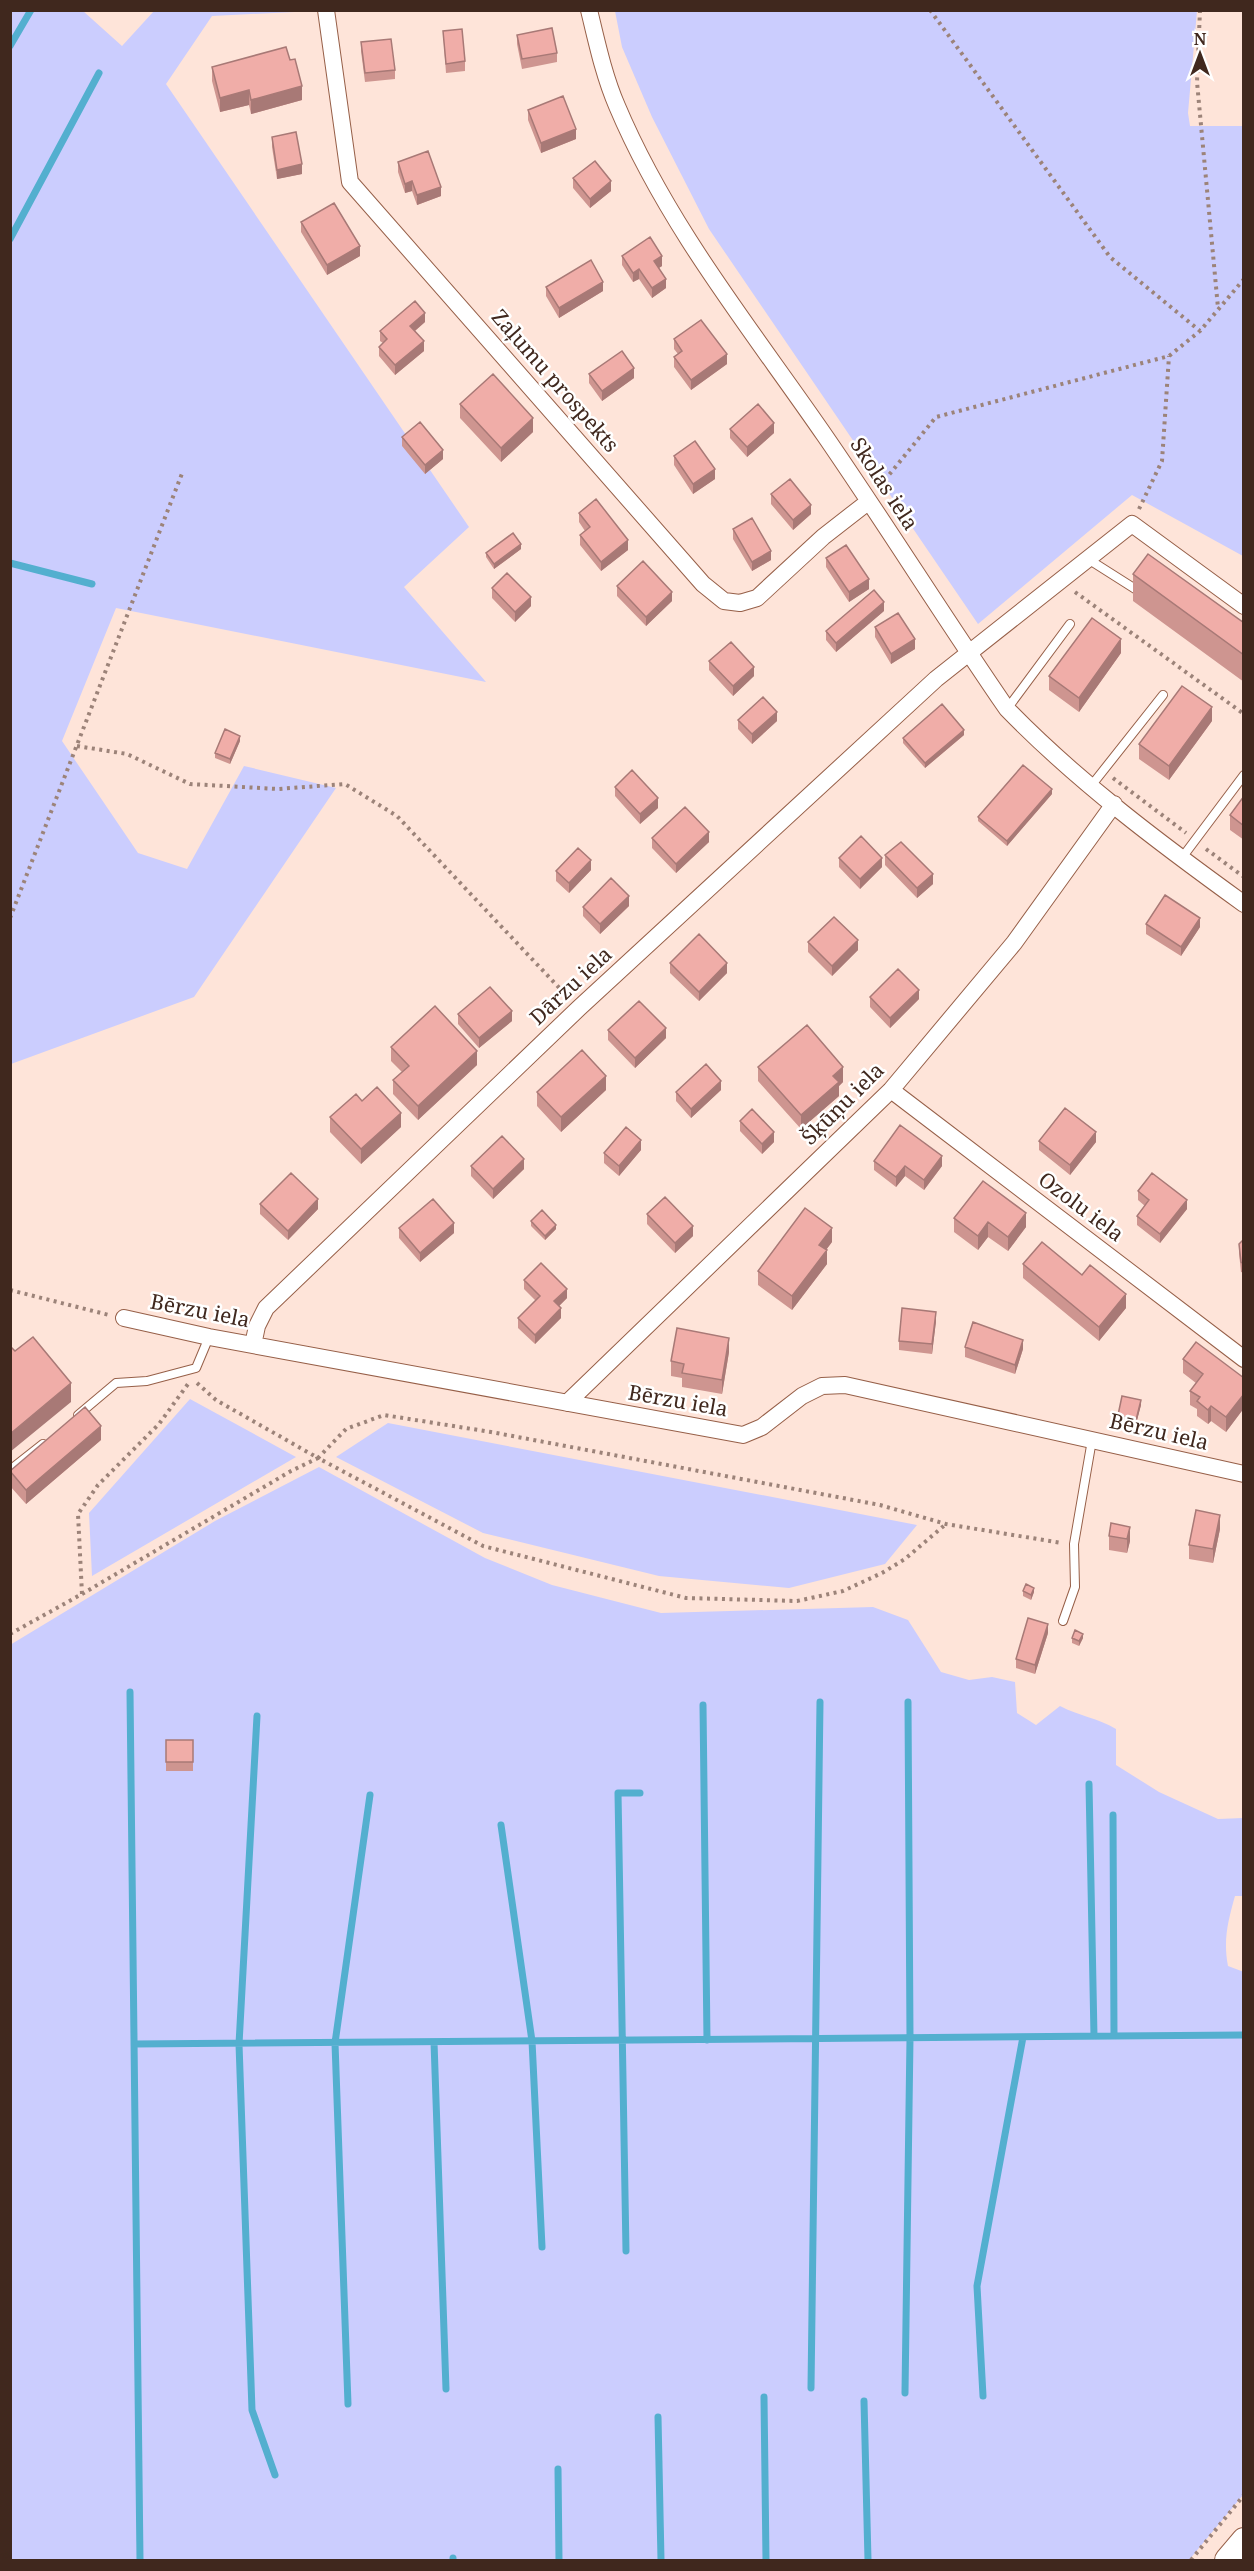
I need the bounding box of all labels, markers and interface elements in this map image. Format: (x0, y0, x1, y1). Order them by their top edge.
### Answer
north arrow (1170, 24, 1230, 84)
text: N (1194, 28, 1207, 50)
street label: Zaļumu prospekts (486, 303, 625, 458)
street label: Skolas iela (845, 432, 925, 535)
street label: Dārzu iela (523, 940, 617, 1031)
street label: Šķūņu iela (795, 1056, 890, 1151)
street label: Ozolu iela (1033, 1165, 1130, 1247)
street label: Bērzu iela (148, 1287, 252, 1333)
street label: Bērzu iela (626, 1377, 730, 1423)
street label: Bērzu iela (1107, 1406, 1211, 1456)

